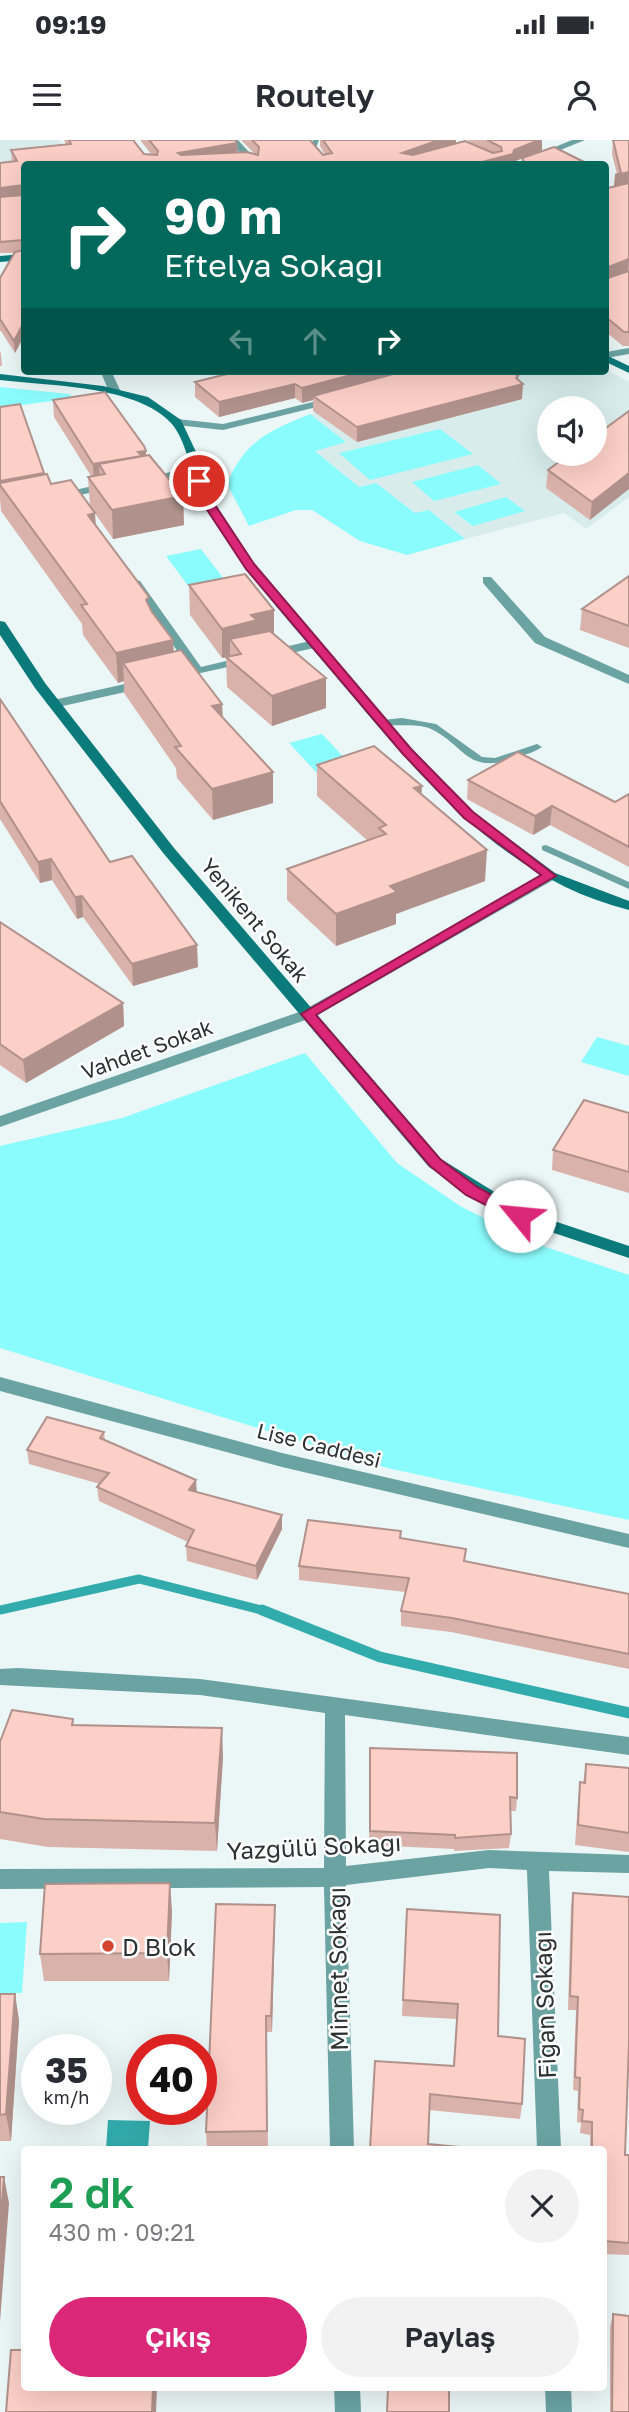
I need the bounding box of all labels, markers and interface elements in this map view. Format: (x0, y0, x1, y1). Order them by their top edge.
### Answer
text: 09:19 (35, 9, 107, 40)
icon: menu (28, 76, 66, 114)
text: Routely (255, 76, 374, 114)
icon: person (563, 76, 601, 114)
text: 90 m (164, 186, 282, 245)
icon: right (49, 189, 140, 280)
text: Eftelya Sokağı (164, 246, 383, 284)
icon: left (223, 322, 261, 360)
icon: ahead (296, 322, 334, 360)
icon: right (369, 322, 407, 360)
map controls (537, 396, 607, 466)
button: sound (537, 396, 607, 466)
pin (169, 451, 229, 511)
icon: arrive (180, 462, 218, 500)
street label: Yenikent Sokak (196, 853, 315, 987)
street label: Vahdet Sokak (78, 1013, 216, 1085)
position arrow (483, 1179, 557, 1253)
street label: Lise Caddesi (254, 1417, 384, 1473)
street label: Yazgülü Sokağı (226, 1827, 402, 1865)
street label: Minnet Sokağı (321, 1887, 353, 2051)
street label: Figan Sokağı (527, 1931, 561, 2079)
place label: D Blok (122, 1932, 196, 1961)
marker: D Blok (100, 1938, 116, 1954)
speed limit sign: 40 (126, 2034, 217, 2125)
text: 35 (45, 2049, 88, 2091)
text: km/h (44, 2086, 89, 2108)
text: 2 dk (49, 2167, 135, 2217)
button: close (505, 2169, 579, 2243)
text: 430 m · 09:21 (49, 2218, 195, 2246)
button: Çıkış (49, 2297, 307, 2377)
button: Paylaş (321, 2297, 579, 2377)

